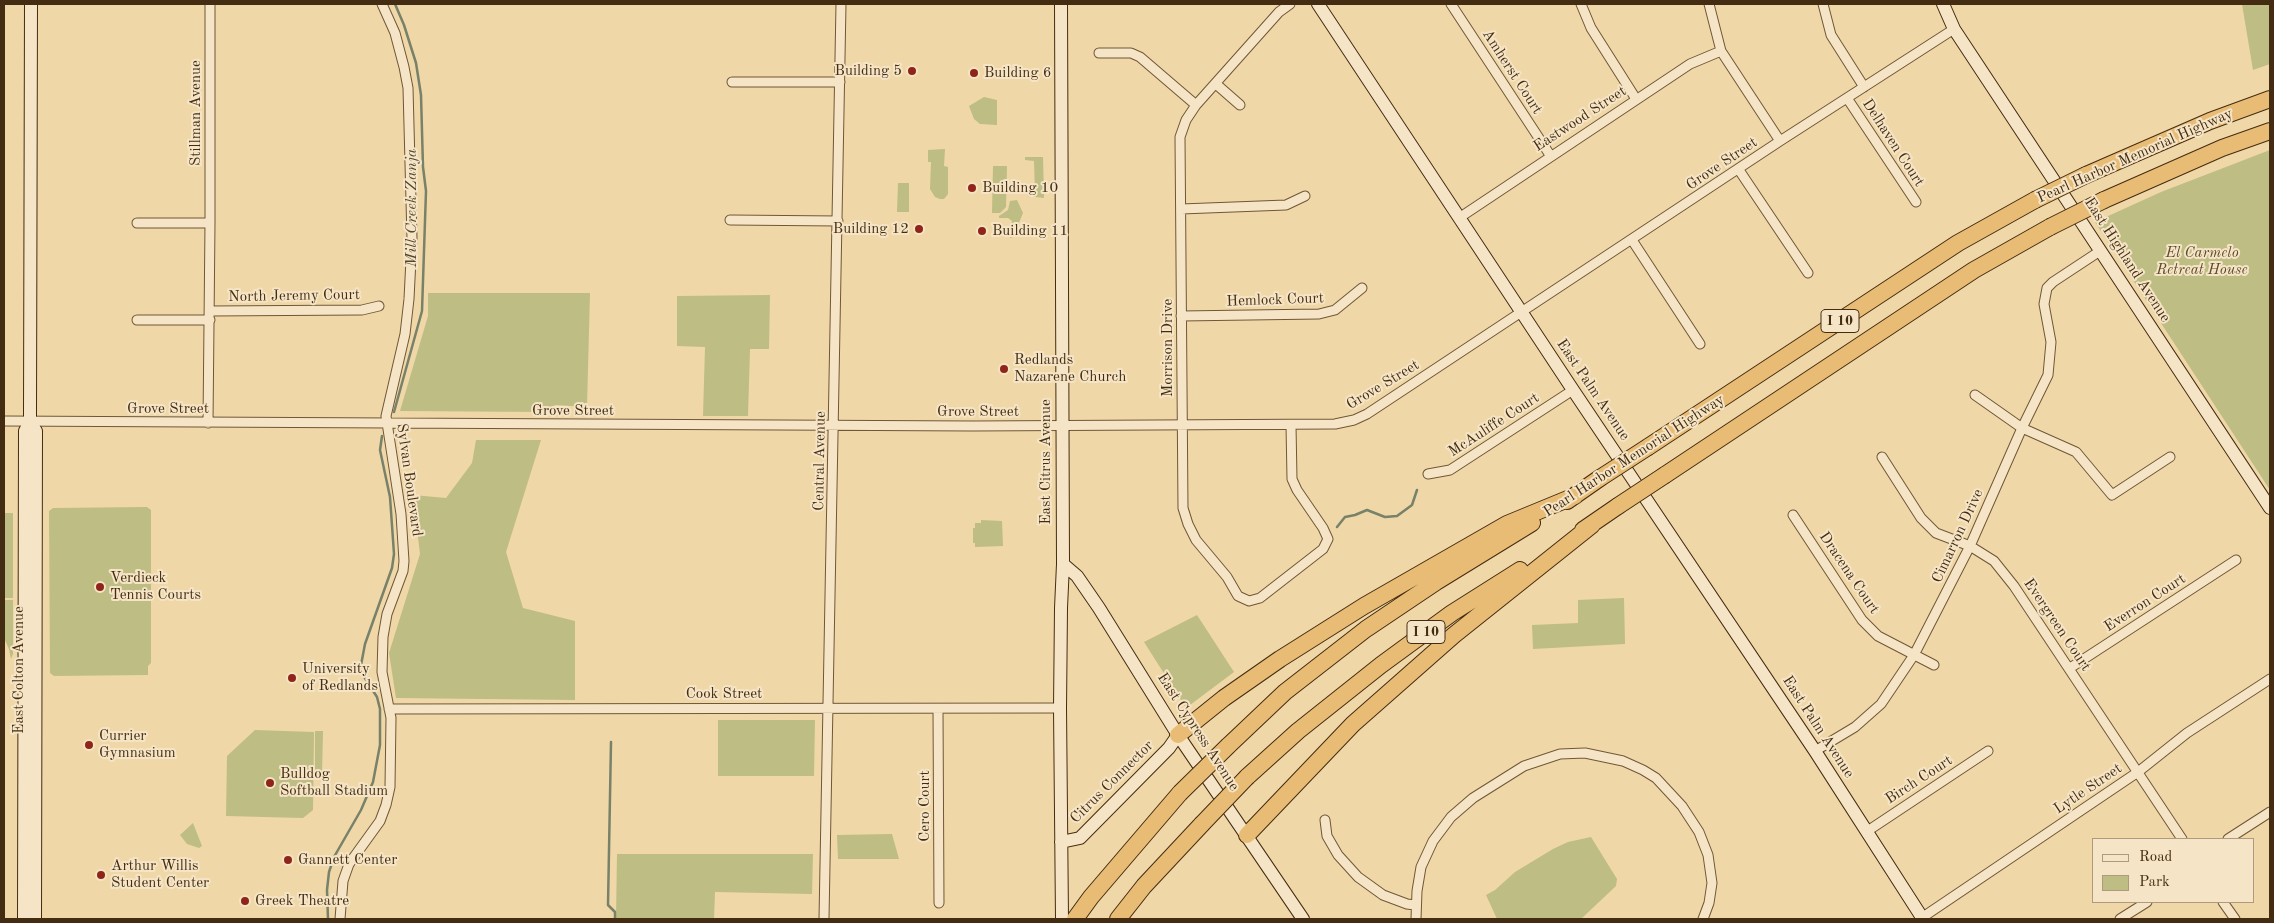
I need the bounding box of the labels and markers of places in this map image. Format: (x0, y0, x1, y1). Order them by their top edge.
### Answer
place label: Building 5 (835, 62, 902, 80)
place label: Building 6 (984, 64, 1051, 82)
marker: Building 5 (906, 65, 918, 77)
marker: Building 6 (968, 67, 980, 79)
place label: Building 10 (982, 179, 1058, 197)
marker: Building 10 (966, 182, 978, 194)
place label: Building 12 (833, 220, 909, 238)
place label: Building 11 (992, 222, 1068, 240)
marker: Building 12 (913, 223, 925, 235)
marker: Building 11 (976, 225, 988, 237)
place label: Redlands Nazarene Church (1014, 351, 1126, 386)
marker: Redlands Nazarene Church (998, 363, 1010, 375)
place label: Verdieck Tennis Courts (110, 569, 201, 604)
marker: Verdieck Tennis Courts (94, 581, 106, 593)
place label: University of Redlands (302, 660, 378, 695)
marker: University of Redlands (286, 672, 298, 684)
place label: Currier Gymnasium (99, 727, 176, 762)
marker: Currier Gymnasium (83, 739, 95, 751)
place label: Bulldog Softball Stadium (280, 765, 388, 800)
marker: Bulldog Softball Stadium (264, 777, 276, 789)
place label: Gannett Center (298, 851, 397, 869)
marker: Gannett Center (282, 854, 294, 866)
place label: Arthur Willis Student Center (111, 857, 209, 892)
marker: Arthur Willis Student Center (95, 869, 107, 881)
place label: Greek Theatre (255, 892, 349, 910)
marker: Greek Theatre (239, 895, 251, 907)

